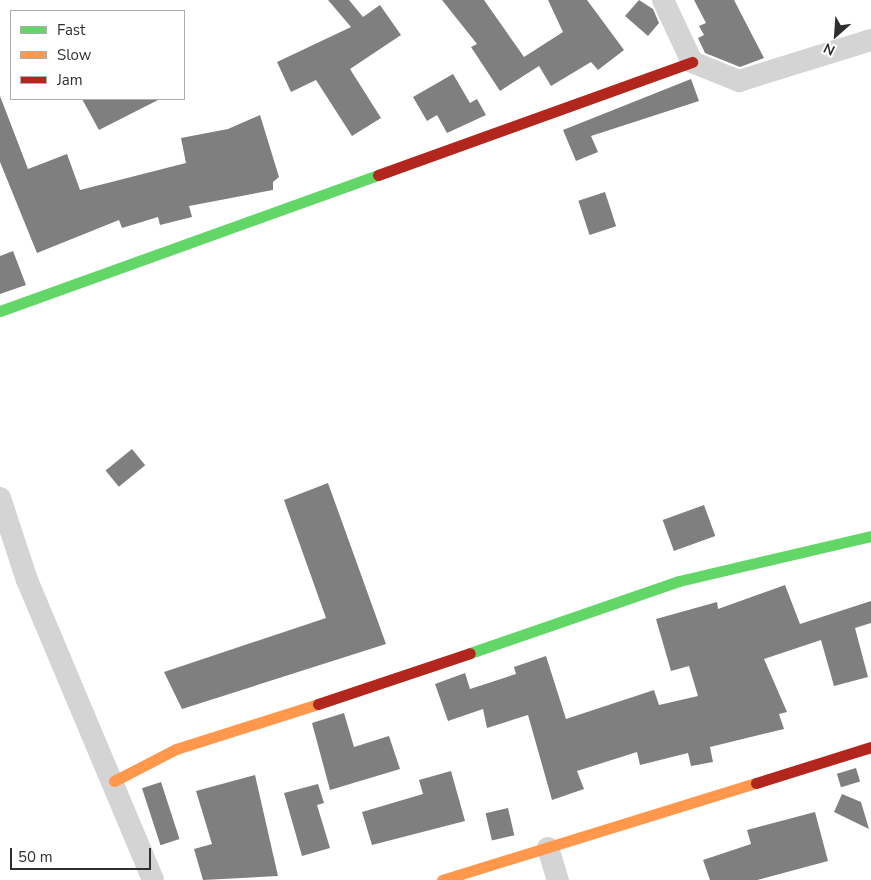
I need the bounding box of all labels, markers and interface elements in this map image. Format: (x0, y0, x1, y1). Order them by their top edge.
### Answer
legend (10, 10, 185, 100)
north arrow (811, 10, 861, 60)
text: Fast (57, 20, 85, 40)
text: N (820, 38, 838, 60)
text: Slow (57, 45, 91, 65)
text: Jam (57, 70, 83, 90)
scale bar (12, 838, 154, 870)
text: 50 m (18, 847, 53, 867)

